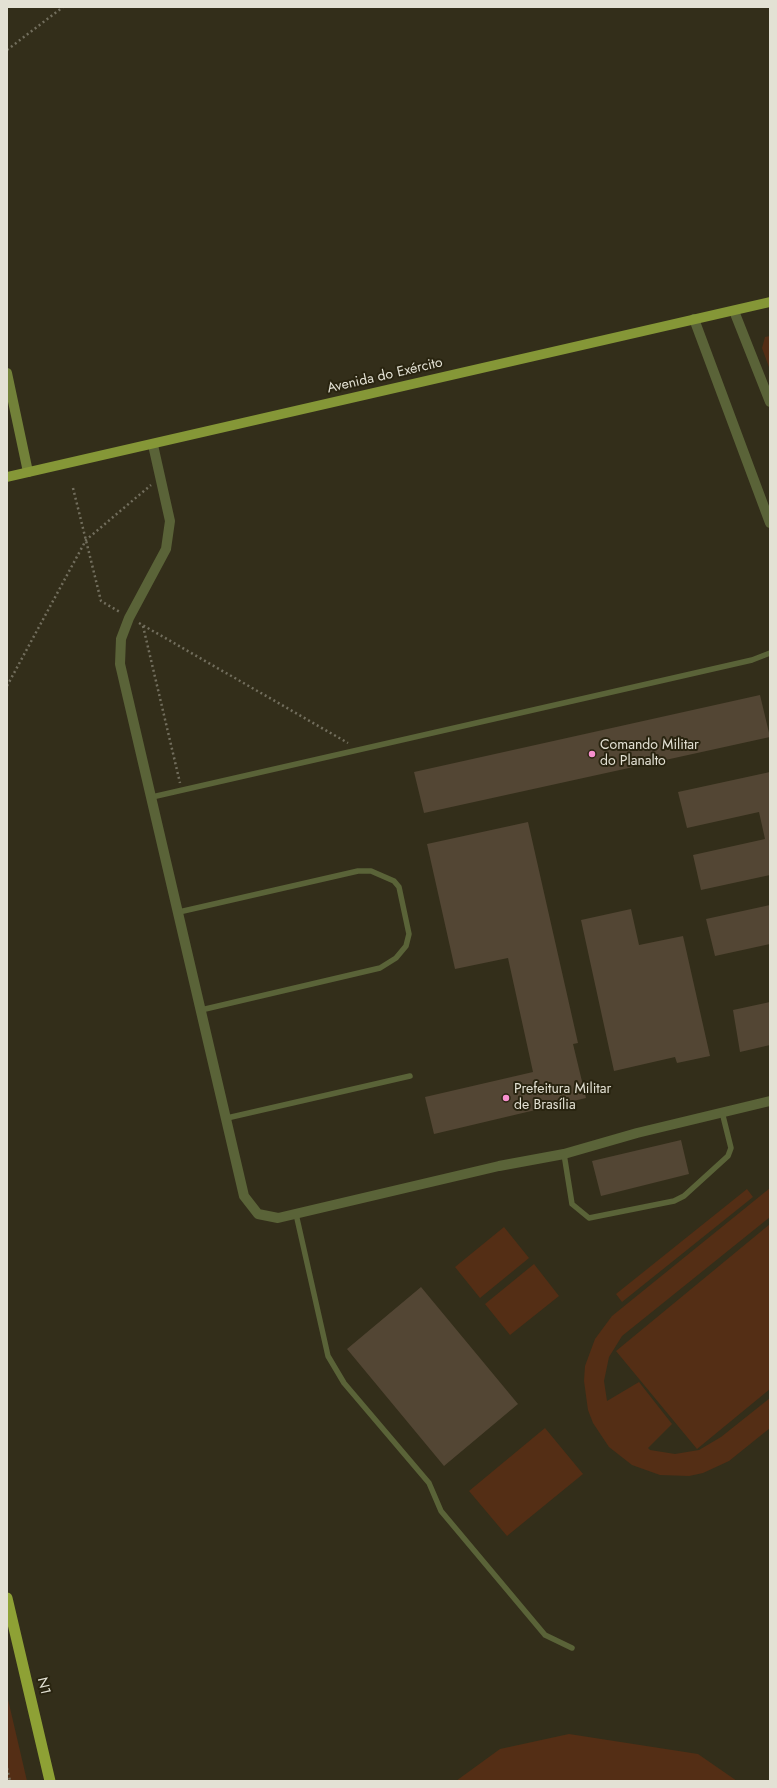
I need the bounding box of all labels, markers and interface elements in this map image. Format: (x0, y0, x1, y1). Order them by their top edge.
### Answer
street label: Avenida do Exército (326, 355, 444, 397)
place label: Comando Militar do Planalto (600, 738, 699, 770)
marker: Comando Militar do Planalto (587, 749, 597, 759)
place label: Prefeitura Militar de Brasília (514, 1082, 611, 1114)
marker: Prefeitura Militar de Brasília (501, 1093, 511, 1103)
street label: N1 (33, 1676, 53, 1696)

